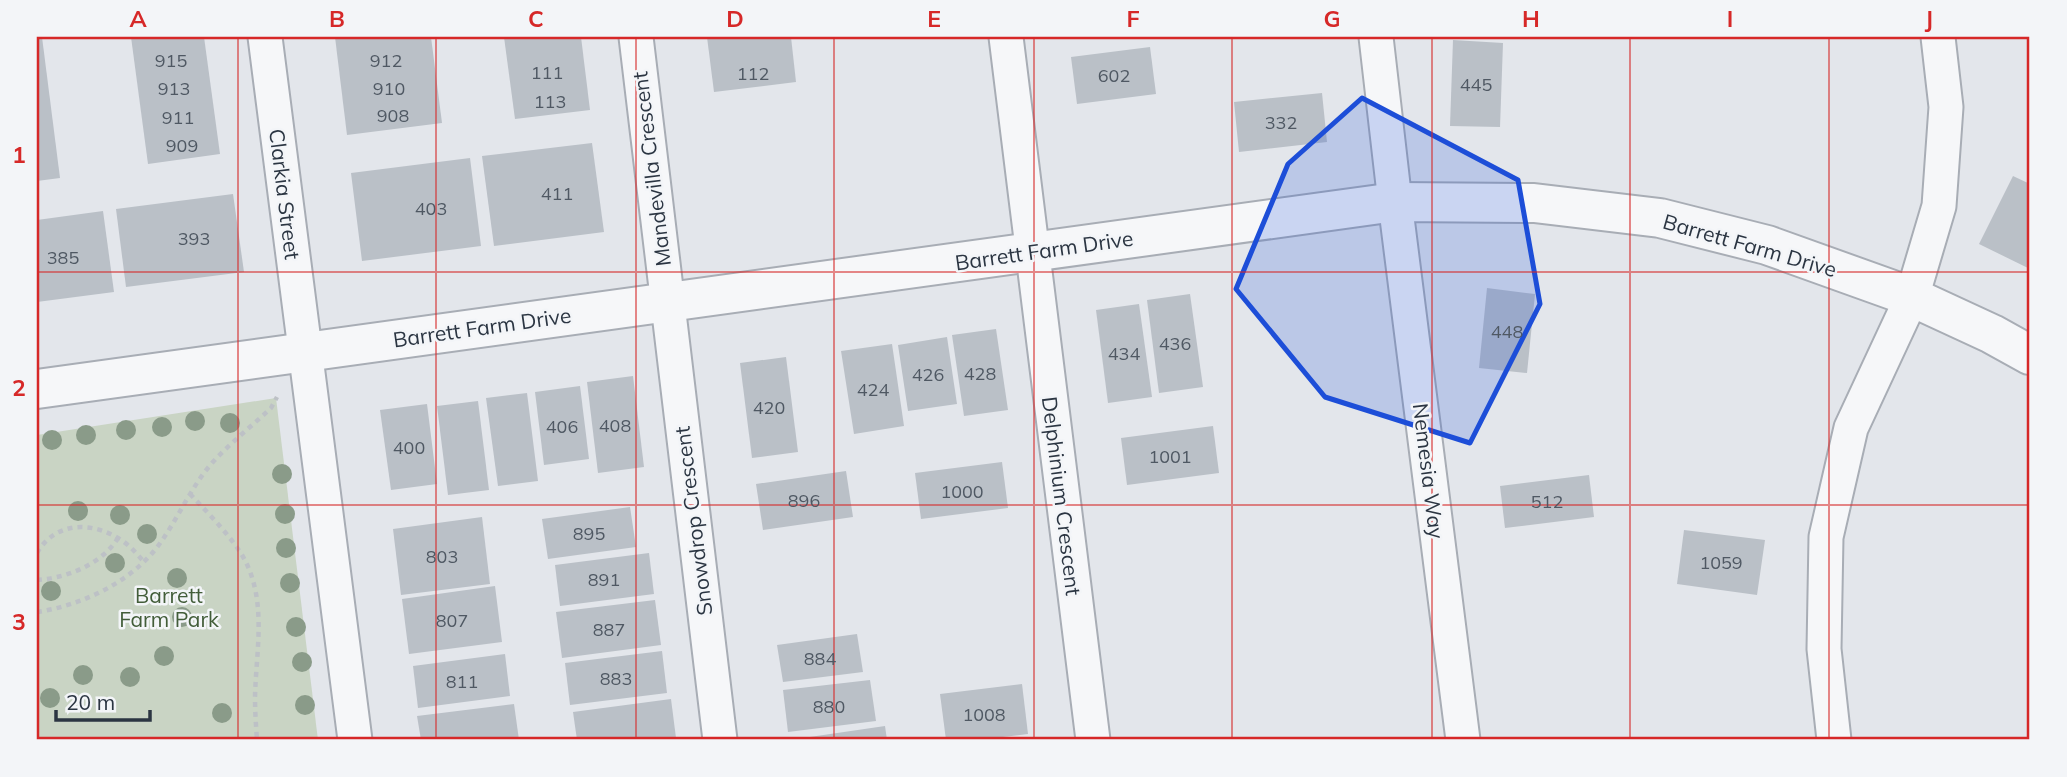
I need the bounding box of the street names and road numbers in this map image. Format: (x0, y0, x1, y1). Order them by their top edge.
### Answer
street label: Mandevilla Crescent (626, 70, 676, 268)
street label: Clarkia Street (264, 127, 306, 261)
street label: Barrett Farm Drive (1660, 208, 1840, 282)
street label: Barrett Farm Drive (953, 225, 1135, 275)
street label: Barrett Farm Drive (391, 302, 573, 352)
street label: Delphinium Crescent (1037, 395, 1087, 597)
street label: Nemesia Way (1408, 402, 1450, 540)
street label: Snowdrop Crescent (668, 425, 718, 617)

